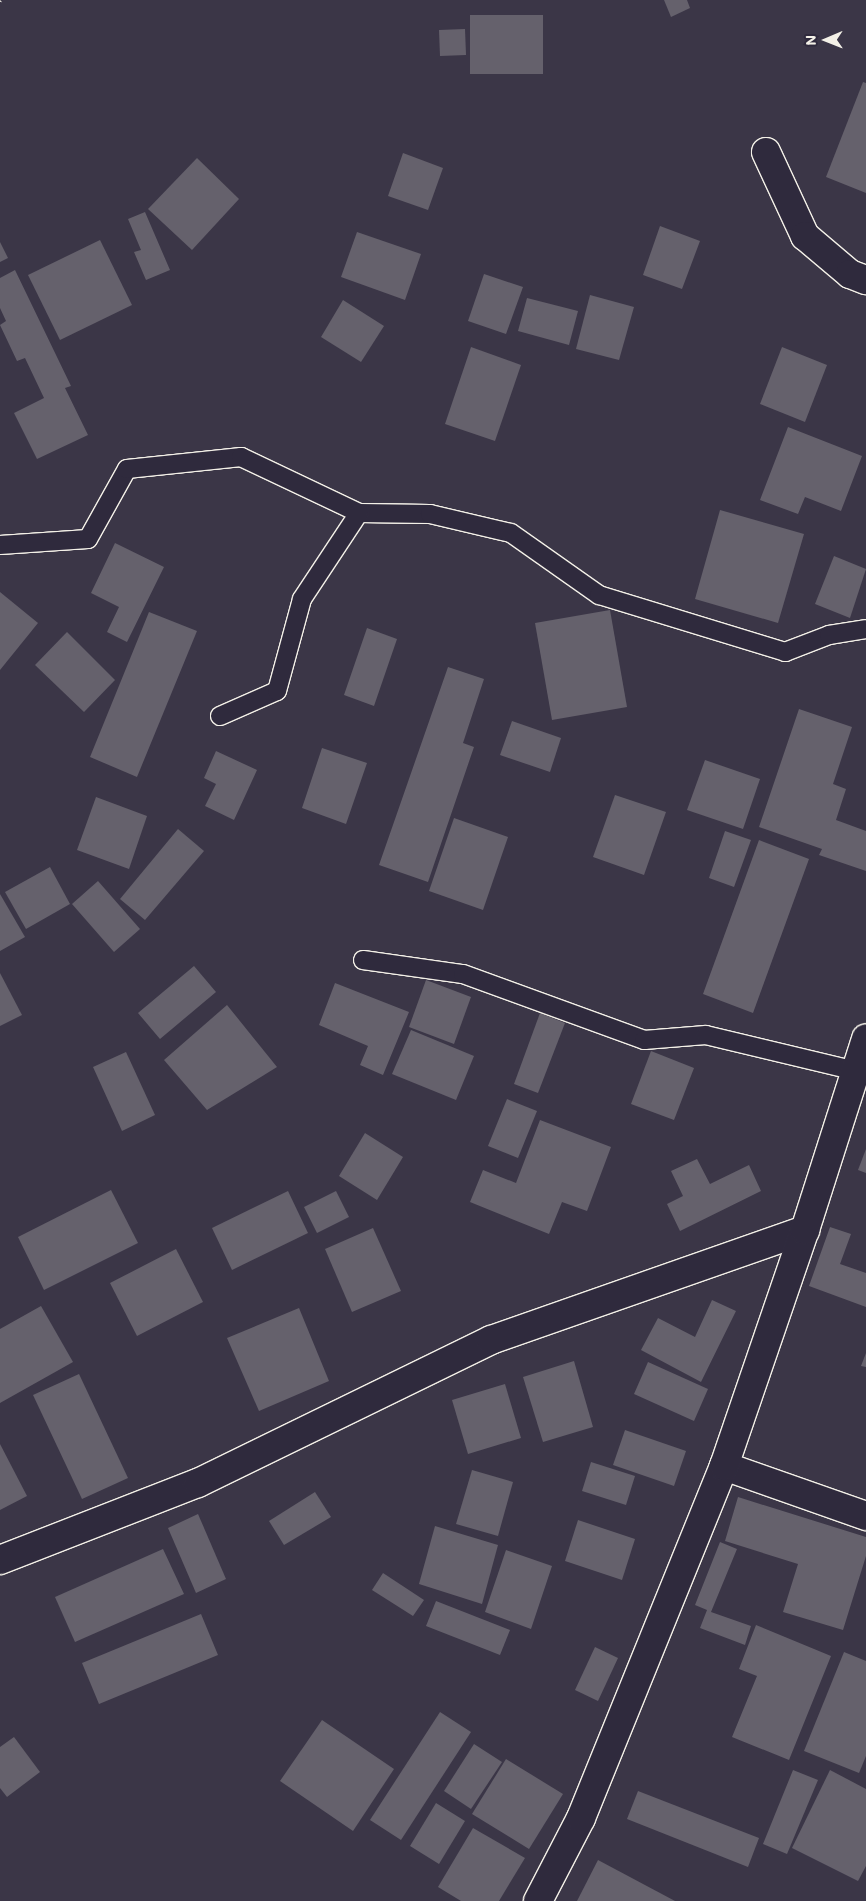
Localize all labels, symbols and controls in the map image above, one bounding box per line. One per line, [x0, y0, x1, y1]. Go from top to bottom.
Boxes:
north arrow [801, 15, 851, 65]
text: N [801, 35, 820, 46]

